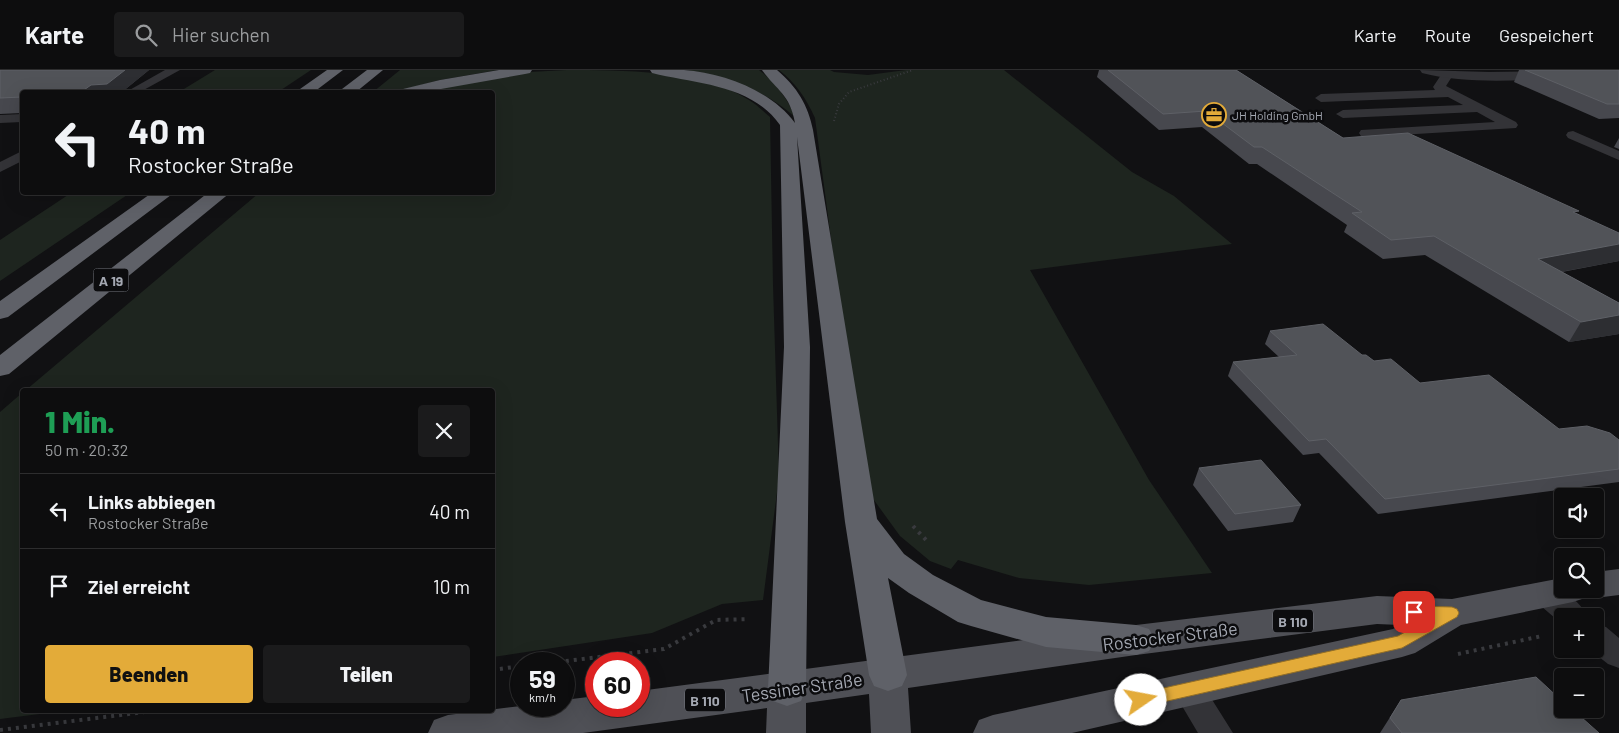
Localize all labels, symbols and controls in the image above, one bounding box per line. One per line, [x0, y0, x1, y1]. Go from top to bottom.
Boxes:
search box [114, 12, 464, 57]
text: Karte [25, 20, 84, 49]
icon: search [132, 21, 160, 49]
text: Hier suchen [172, 23, 270, 46]
text: Karte [1354, 24, 1397, 46]
text: Route [1425, 24, 1471, 46]
text: Gespeichert [1499, 24, 1594, 46]
office icon: JH Holding GmbH [1201, 102, 1227, 128]
place label: JH Holding GmbH [1232, 108, 1323, 122]
text: 40 m [128, 109, 205, 151]
icon: left [45, 110, 110, 175]
text: Rostocker Straße [128, 151, 294, 177]
road number: A 19 [94, 268, 128, 292]
text: 1 Min. [45, 403, 115, 439]
button: close [418, 405, 470, 457]
text: 50 m · 20:32 [45, 440, 128, 459]
map controls [1554, 488, 1604, 718]
button: sound [1554, 488, 1604, 538]
text: Links abbiegen [88, 490, 215, 513]
icon: left [45, 497, 73, 525]
text: 40 m [429, 500, 470, 523]
text: Rostocker Straße [88, 513, 209, 532]
button: search [1554, 548, 1604, 598]
icon: arrive [45, 572, 73, 600]
text: Ziel erreicht [88, 575, 190, 598]
text: 10 m [433, 575, 470, 598]
pin [1393, 591, 1435, 633]
icon: arrive [1400, 598, 1428, 626]
button: + [1554, 608, 1604, 658]
road number: B 110 [1273, 610, 1313, 632]
street label: Rostocker Straße [1101, 617, 1239, 655]
button: Beenden [45, 645, 253, 703]
button: Teilen [263, 645, 470, 703]
speed limit sign: 60 [585, 652, 650, 717]
text: 59 [529, 663, 556, 693]
street label: Tessiner Straße [740, 668, 864, 706]
button: − [1554, 668, 1604, 718]
position arrow [1114, 673, 1166, 725]
road number: B 110 [685, 688, 725, 712]
text: km/h [529, 690, 556, 704]

